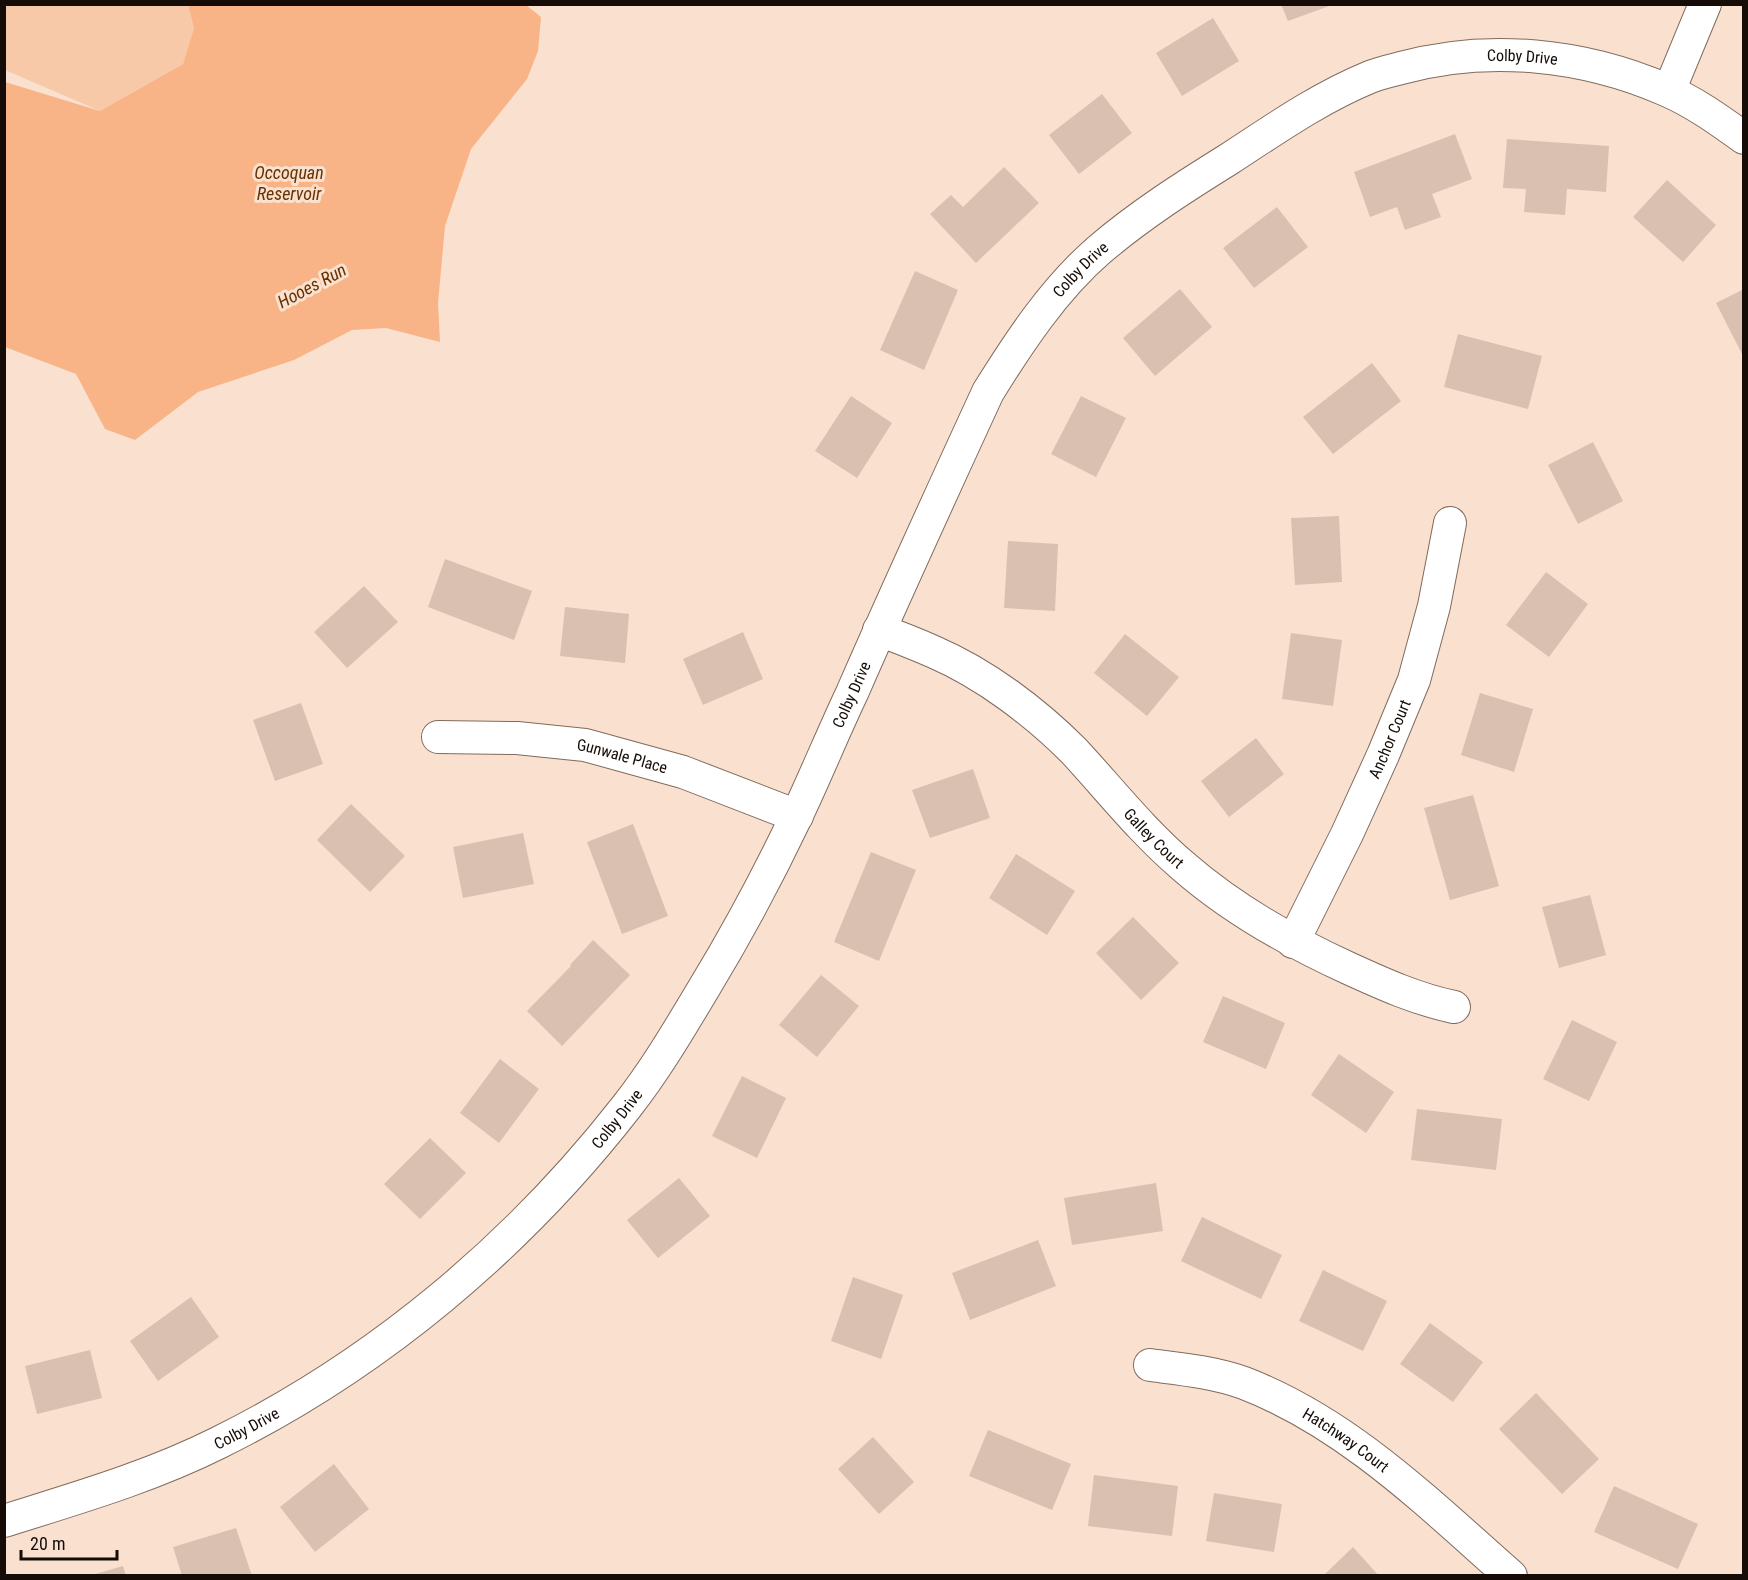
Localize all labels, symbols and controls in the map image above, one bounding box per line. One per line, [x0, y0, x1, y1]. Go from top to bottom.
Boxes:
street label: Colby Drive [1487, 46, 1559, 69]
water label: Occoquan Reservoir [254, 162, 324, 204]
street label: Colby Drive [1049, 238, 1112, 301]
water label: Hooes Run [274, 259, 350, 312]
street label: Colby Drive [828, 658, 875, 731]
street label: Anchor Court [1365, 697, 1415, 781]
street label: Gunwale Place [576, 735, 669, 777]
street label: Galley Court [1120, 804, 1188, 873]
street label: Colby Drive [587, 1085, 647, 1153]
street label: Colby Drive [211, 1403, 282, 1453]
street label: Hatchway Court [1299, 1404, 1393, 1477]
scale bar [21, 1523, 117, 1561]
text: 20 m [30, 1533, 65, 1554]

